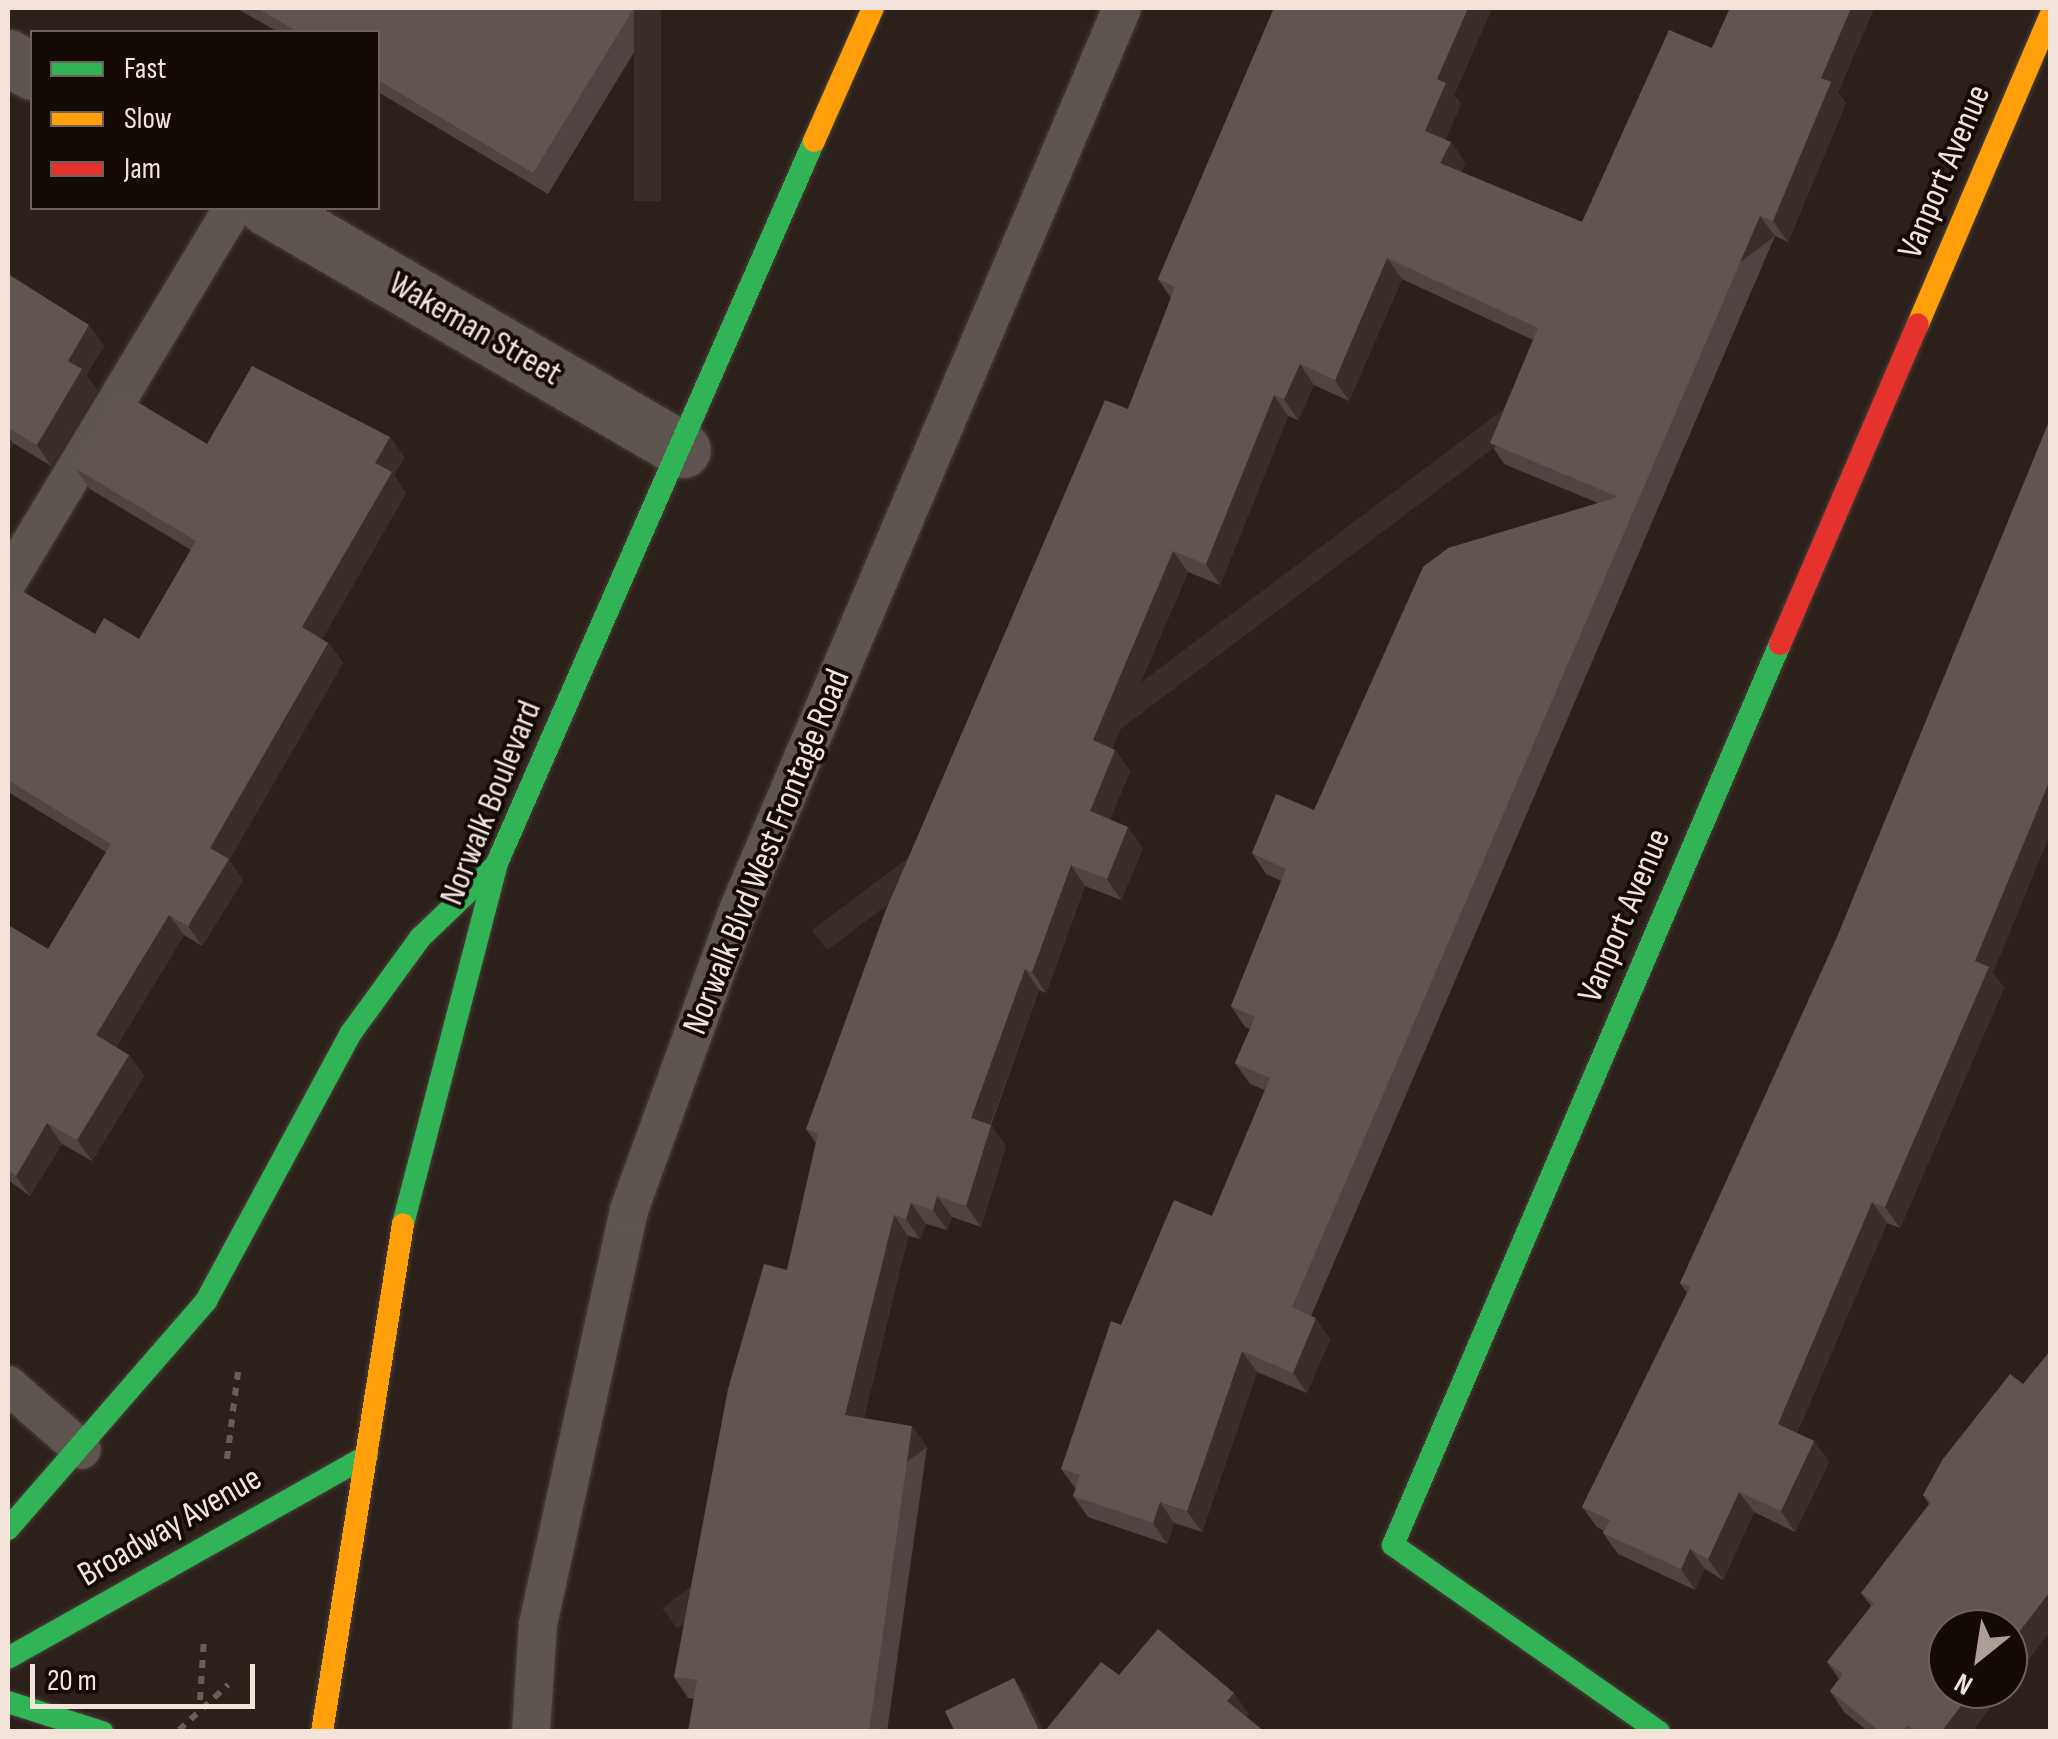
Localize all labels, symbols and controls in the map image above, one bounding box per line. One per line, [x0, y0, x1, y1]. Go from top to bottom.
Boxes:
legend [30, 30, 380, 210]
text: Fast [124, 51, 166, 87]
street label: Vanport Avenue [1890, 79, 2000, 265]
text: Slow [124, 101, 172, 137]
text: Jam [124, 151, 161, 187]
street label: Wakeman Street [381, 263, 569, 395]
street label: Norwalk Blvd West Frontage Road [675, 663, 859, 1041]
street label: Norwalk Boulevard [431, 695, 551, 911]
street label: Vanport Avenue [1570, 823, 1680, 1009]
street label: Broadway Avenue [71, 1458, 269, 1596]
north arrow [1928, 1609, 2028, 1709]
scale bar [35, 1644, 260, 1706]
text: 20 m [47, 1663, 97, 1699]
text: N [1949, 1666, 1978, 1702]

